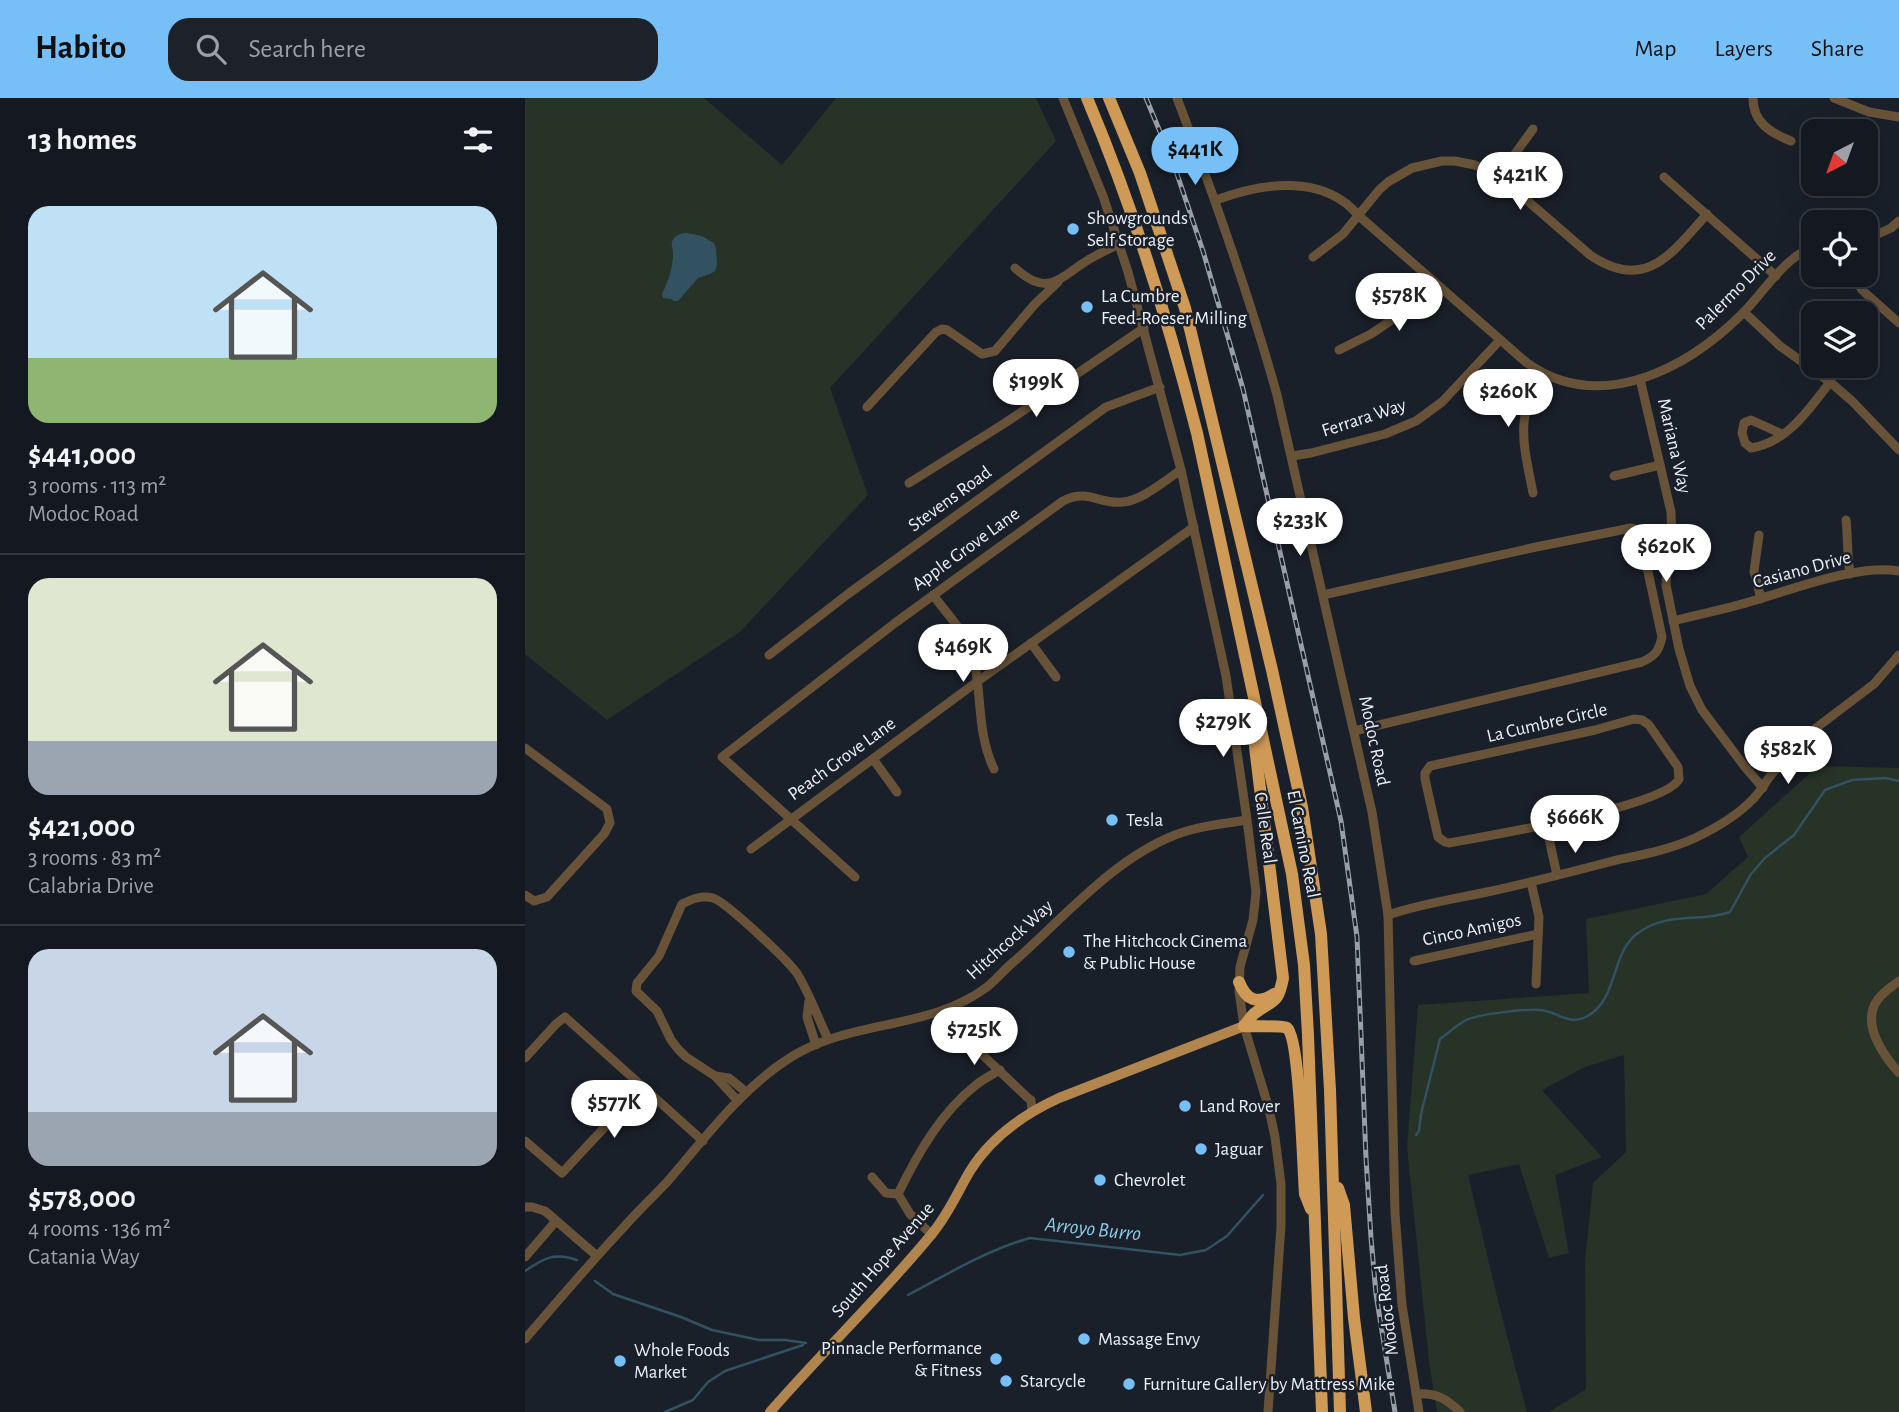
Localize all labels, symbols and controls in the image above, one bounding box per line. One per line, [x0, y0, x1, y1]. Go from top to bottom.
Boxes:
search box [168, 18, 658, 81]
icon: search [192, 30, 230, 68]
text: Habito [35, 32, 126, 65]
text: Search here [248, 36, 366, 62]
text: Map [1634, 37, 1676, 61]
text: Layers [1714, 37, 1773, 61]
text: Share [1811, 37, 1864, 61]
north arrow [1801, 119, 1878, 196]
map controls [1801, 119, 1878, 378]
icon: filters [459, 121, 497, 159]
text: 13 homes [28, 125, 137, 155]
pin: $441K [1146, 127, 1244, 187]
text: $441K [1167, 138, 1223, 161]
pin: $421K [1471, 152, 1569, 212]
text: $421K [1493, 163, 1547, 186]
place label: Showgrounds Self Storage [1087, 209, 1188, 250]
button: locate [1801, 210, 1878, 287]
marker: Showgrounds Self Storage [1065, 221, 1081, 237]
street label: Palermo Drive [1692, 246, 1780, 334]
icon: home [200, 252, 326, 378]
pin: $578K [1350, 274, 1448, 333]
text: $578K [1372, 284, 1427, 307]
place label: La Cumbre Feed-Roeser Milling [1101, 287, 1248, 328]
marker: La Cumbre Feed-Roeser Milling [1079, 299, 1095, 315]
button: layers [1801, 301, 1878, 378]
pin: $199K [987, 360, 1085, 419]
text: $199K [1009, 370, 1063, 393]
pin: $260K [1459, 370, 1557, 429]
text: $260K [1479, 380, 1537, 403]
street label: Ferrara Way [1319, 395, 1409, 441]
street label: Mariana Way [1654, 397, 1694, 495]
text: $441,000 [28, 440, 136, 470]
street label: Stevens Road [905, 462, 995, 535]
text: 3 rooms · 113 m² [28, 475, 166, 498]
pin: $233K [1251, 498, 1349, 558]
text: Modoc Road [28, 503, 139, 526]
street label: Apple Grove Lane [909, 504, 1023, 594]
text: $233K [1273, 509, 1327, 532]
pin: $620K [1617, 524, 1715, 584]
text: $620K [1637, 535, 1695, 558]
street label: Casiano Drive [1751, 548, 1853, 592]
icon: home [200, 624, 326, 750]
pin: $469K [914, 624, 1012, 684]
text: $469K [934, 635, 992, 658]
street label: Modoc Road [1355, 694, 1393, 788]
pin: $279K [1174, 700, 1272, 759]
street label: La Cumbre Circle [1485, 700, 1609, 746]
text: $279K [1195, 710, 1251, 733]
street label: Peach Grove Lane [785, 714, 899, 804]
pin: $582K [1739, 726, 1837, 786]
text: $582K [1760, 737, 1816, 760]
street label: El Camino Real [1283, 788, 1323, 900]
street label: Calle Real [1251, 791, 1279, 865]
pin: $666K [1526, 796, 1624, 855]
text: $666K [1546, 806, 1604, 829]
place label: Tesla [1126, 811, 1164, 830]
text: $421,000 [28, 812, 135, 842]
marker: Tesla [1104, 812, 1120, 828]
text: 3 rooms · 83 m² [28, 847, 161, 870]
text: Calabria Drive [28, 875, 154, 898]
street label: Hitchcock Way [963, 896, 1057, 984]
street label: Cinco Amigos [1421, 910, 1523, 950]
place label: The Hitchcock Cinema & Public House [1083, 932, 1247, 973]
marker: The Hitchcock Cinema & Public House [1061, 944, 1077, 960]
icon: home [200, 995, 326, 1121]
pin: $725K [925, 1007, 1023, 1067]
text: $725K [947, 1018, 1001, 1041]
pin: $577K [565, 1080, 663, 1140]
text: $577K [587, 1091, 641, 1114]
place label: Land Rover [1199, 1097, 1280, 1116]
marker: Land Rover [1177, 1098, 1193, 1114]
place label: Jaguar [1215, 1140, 1263, 1159]
marker: Jaguar [1193, 1141, 1209, 1157]
place label: Chevrolet [1114, 1171, 1186, 1190]
marker: Chevrolet [1092, 1172, 1108, 1188]
text: $578,000 [28, 1183, 136, 1213]
street label: South Hope Avenue [828, 1199, 938, 1321]
water label: Arroyo Burro [1043, 1213, 1142, 1244]
text: 4 rooms · 136 m² [28, 1218, 171, 1241]
text: Catania Way [28, 1246, 140, 1269]
street label: Modoc Road [1372, 1263, 1402, 1356]
place label: Massage Envy [1098, 1330, 1200, 1349]
marker: Massage Envy [1076, 1331, 1092, 1347]
place label: Pinnacle Performance & Fitness [821, 1339, 982, 1380]
place label: Whole Foods Market [634, 1341, 730, 1382]
marker: Pinnacle Performance & Fitness [988, 1351, 1004, 1367]
marker: Whole Foods Market [612, 1353, 628, 1369]
place label: Starcycle [1020, 1372, 1086, 1391]
marker: Starcycle [998, 1373, 1014, 1389]
place label: Furniture Gallery by Mattress Mike [1143, 1375, 1395, 1394]
marker: Furniture Gallery by Mattress Mike [1121, 1376, 1137, 1392]

